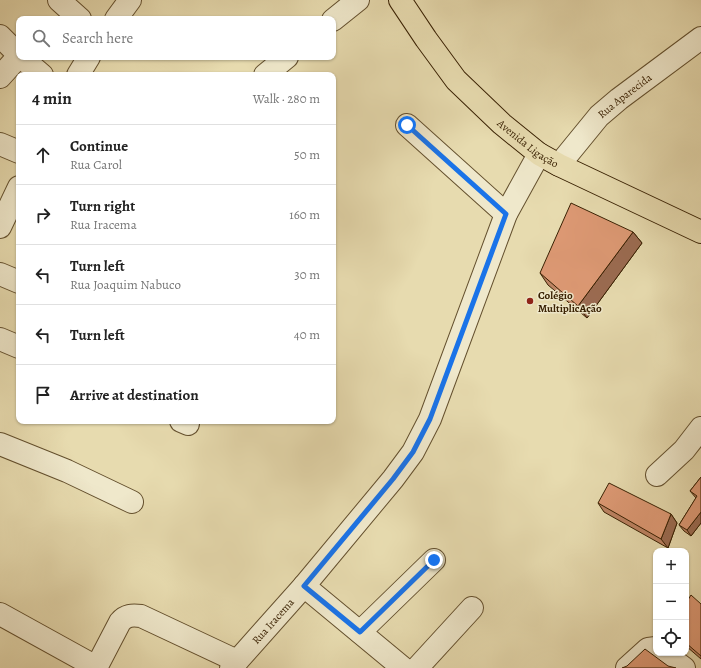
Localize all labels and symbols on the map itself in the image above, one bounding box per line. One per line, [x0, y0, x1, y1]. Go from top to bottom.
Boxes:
street label: Rua Aparecida [594, 69, 655, 121]
street label: Avenida Ligação [493, 115, 562, 171]
route start [398, 116, 416, 134]
place label: Colégio MultiplicAção [538, 288, 602, 316]
marker: Colégio MultiplicAção [525, 296, 535, 306]
route end [425, 551, 443, 569]
street label: Rua Iracema [248, 594, 298, 647]

